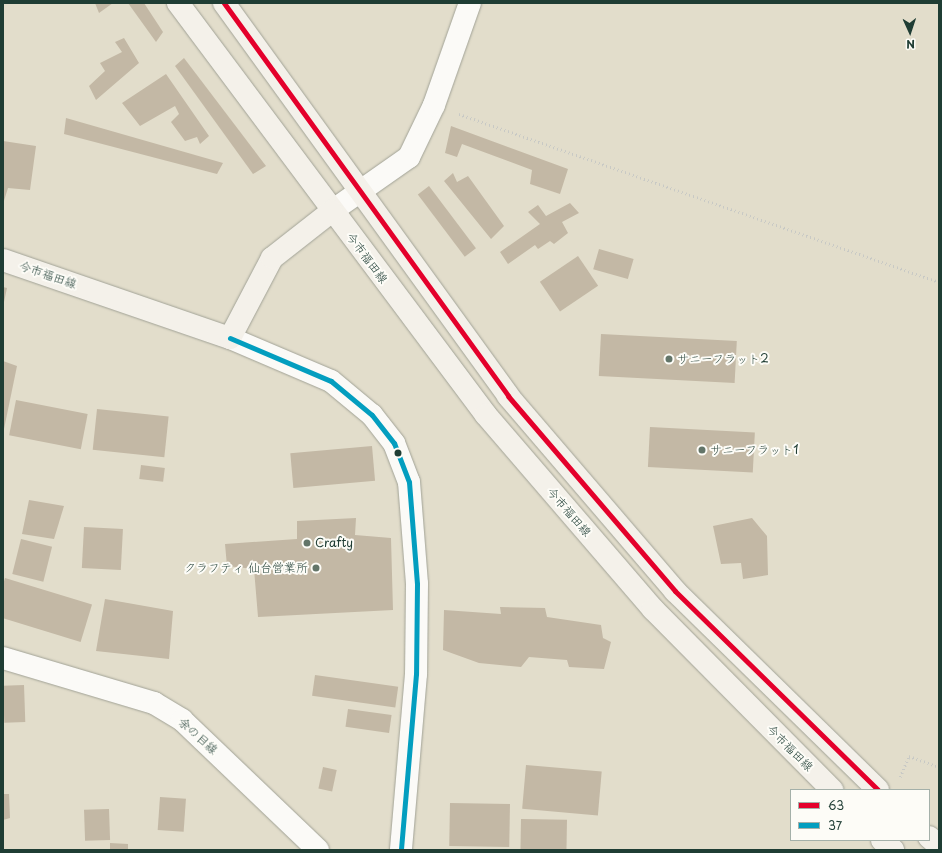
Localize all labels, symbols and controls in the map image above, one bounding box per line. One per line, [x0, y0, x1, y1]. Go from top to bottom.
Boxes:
north arrow [890, 12, 930, 52]
text: N [906, 36, 915, 53]
street label: 今市福田線 [343, 230, 391, 286]
street label: 今市福田線 [17, 258, 79, 292]
place label: サニーフラット2 [677, 352, 769, 366]
marker: サニーフラット2 [664, 354, 674, 364]
place label: サニーフラット1 [710, 443, 799, 457]
marker: サニーフラット1 [697, 445, 707, 455]
unlabelled marker [393, 448, 403, 458]
street label: 今市福田線 [544, 485, 594, 539]
place label: Crafty [315, 536, 353, 550]
marker: Crafty [302, 538, 312, 548]
place label: クラフティ 仙台営業所 [184, 561, 308, 575]
marker: クラフティ 仙台営業所 [311, 563, 321, 573]
street label: 余の目線 [175, 715, 221, 757]
street label: 今市福田線 [764, 722, 816, 774]
legend [790, 789, 930, 841]
text: 63 [828, 796, 844, 814]
text: 37 [828, 816, 842, 834]

